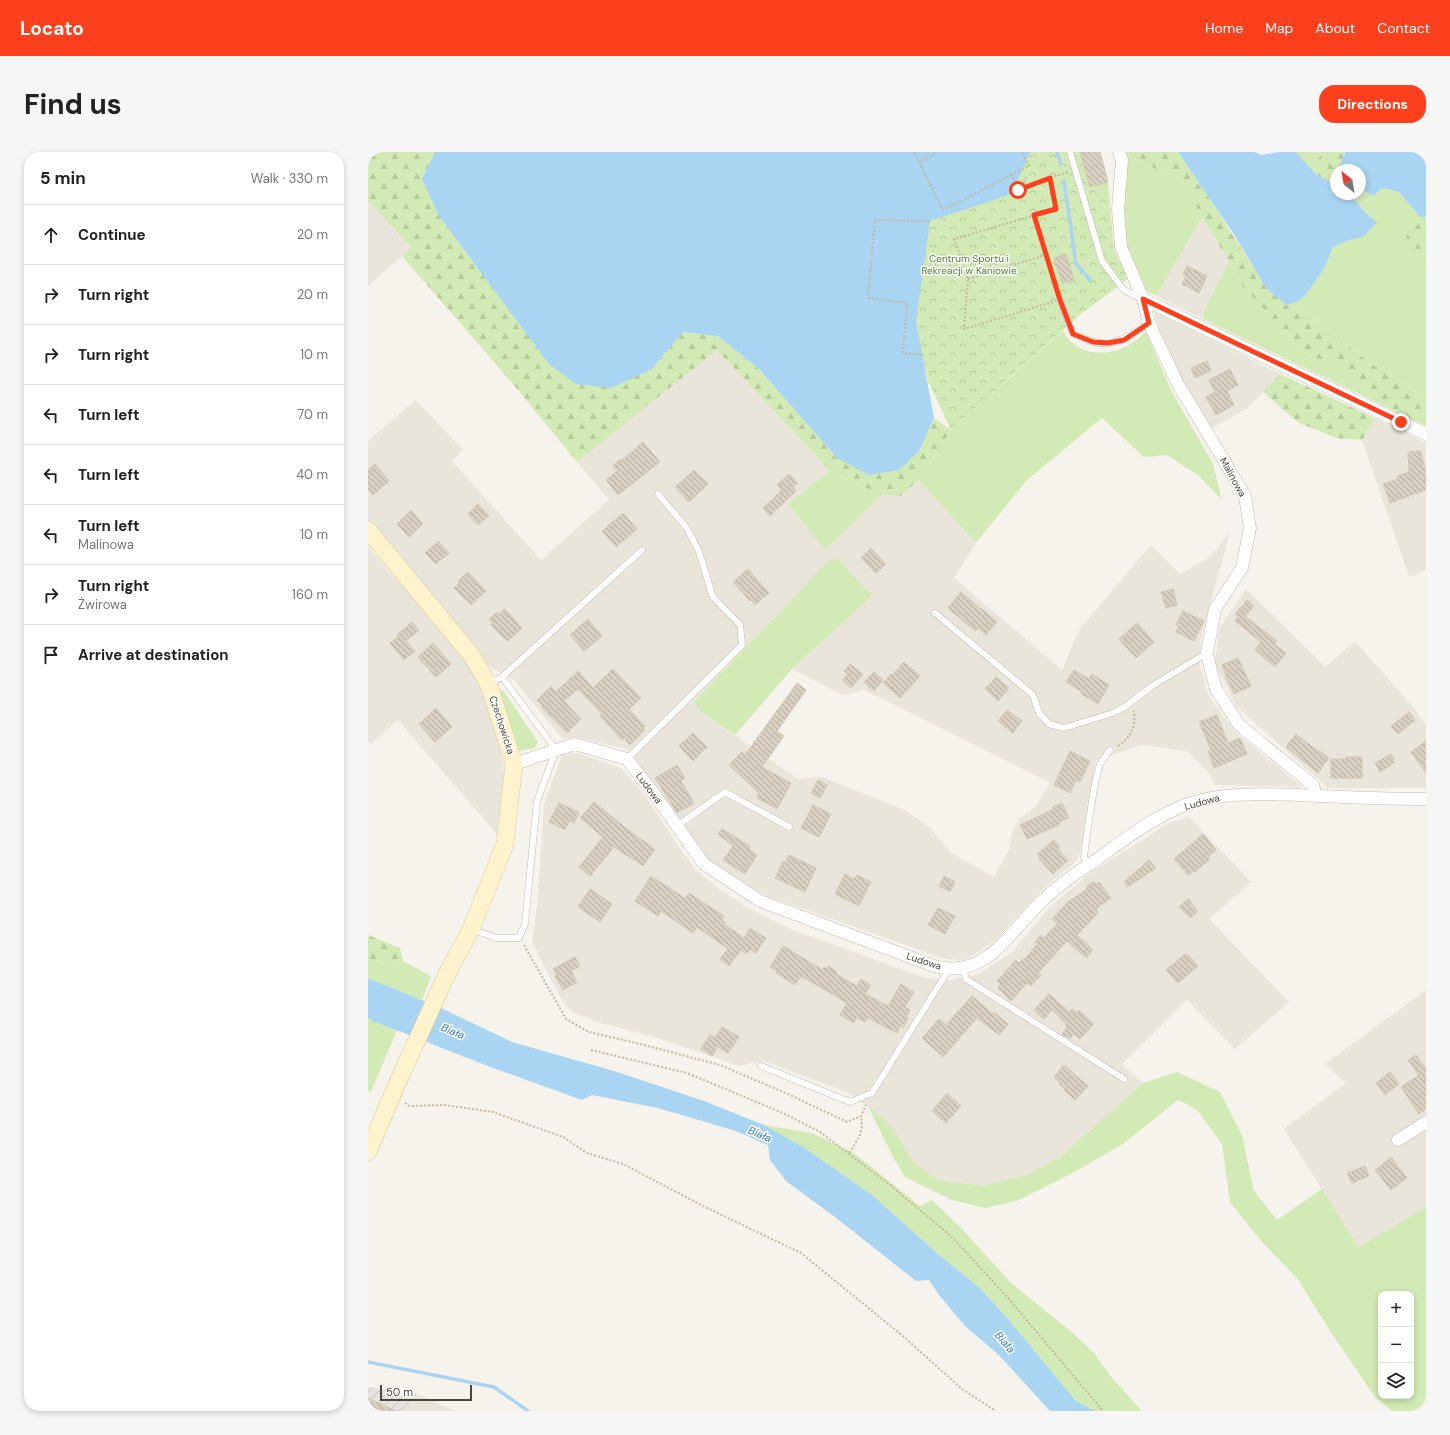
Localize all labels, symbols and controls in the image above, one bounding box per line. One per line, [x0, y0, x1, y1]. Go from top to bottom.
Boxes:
text: Locato [20, 16, 84, 41]
text: Home [1205, 19, 1243, 37]
text: Map [1265, 19, 1293, 37]
text: About [1315, 19, 1355, 37]
text: Contact [1377, 19, 1430, 37]
button: Directions [1319, 85, 1426, 123]
text: Find us [24, 86, 122, 123]
north arrow [1330, 164, 1366, 200]
text: 5 min [40, 167, 86, 189]
text: Walk · 330 m [251, 170, 328, 187]
route start [1009, 181, 1027, 199]
icon: ahead [40, 224, 62, 246]
text: Continue [78, 225, 146, 245]
text: 20 m [297, 226, 328, 243]
park label: Centrum Sportu i Rekreacji w Kaniowie [921, 252, 1017, 277]
icon: right [40, 284, 62, 306]
text: Turn right [78, 285, 149, 305]
text: 20 m [297, 286, 328, 303]
icon: right [40, 344, 62, 366]
text: Turn right [78, 345, 149, 365]
text: 10 m [300, 346, 328, 363]
icon: left [40, 404, 62, 426]
text: Turn left [78, 405, 139, 425]
text: 70 m [297, 406, 328, 423]
route end [1392, 413, 1410, 431]
street label: Malinowa [1217, 455, 1249, 499]
icon: left [40, 464, 62, 486]
text: Turn left [78, 465, 139, 485]
text: 40 m [296, 466, 328, 483]
text: Turn left [78, 516, 139, 536]
icon: left [40, 524, 62, 546]
text: 10 m [300, 526, 328, 543]
text: Malinowa [78, 536, 134, 553]
text: Turn right [78, 576, 149, 596]
icon: right [40, 584, 62, 606]
text: 160 m [292, 586, 328, 603]
text: Żwirowa [78, 596, 127, 613]
icon: arrive [40, 644, 62, 666]
text: Arrive at destination [78, 645, 229, 665]
street label: Czechowicka [486, 694, 518, 756]
street label: Ludowa [633, 770, 665, 806]
street label: Ludowa [1183, 791, 1221, 813]
street label: Ludowa [905, 949, 943, 973]
water label: Biała [439, 1020, 467, 1042]
water label: Biała [746, 1123, 774, 1145]
map controls [1378, 1291, 1414, 1399]
button: + [1378, 1291, 1414, 1327]
button: − [1378, 1327, 1414, 1363]
water label: Biała [992, 1328, 1018, 1356]
button: layers [1378, 1363, 1414, 1399]
scale bar [380, 1383, 472, 1402]
text: 50 m [386, 1385, 413, 1399]

